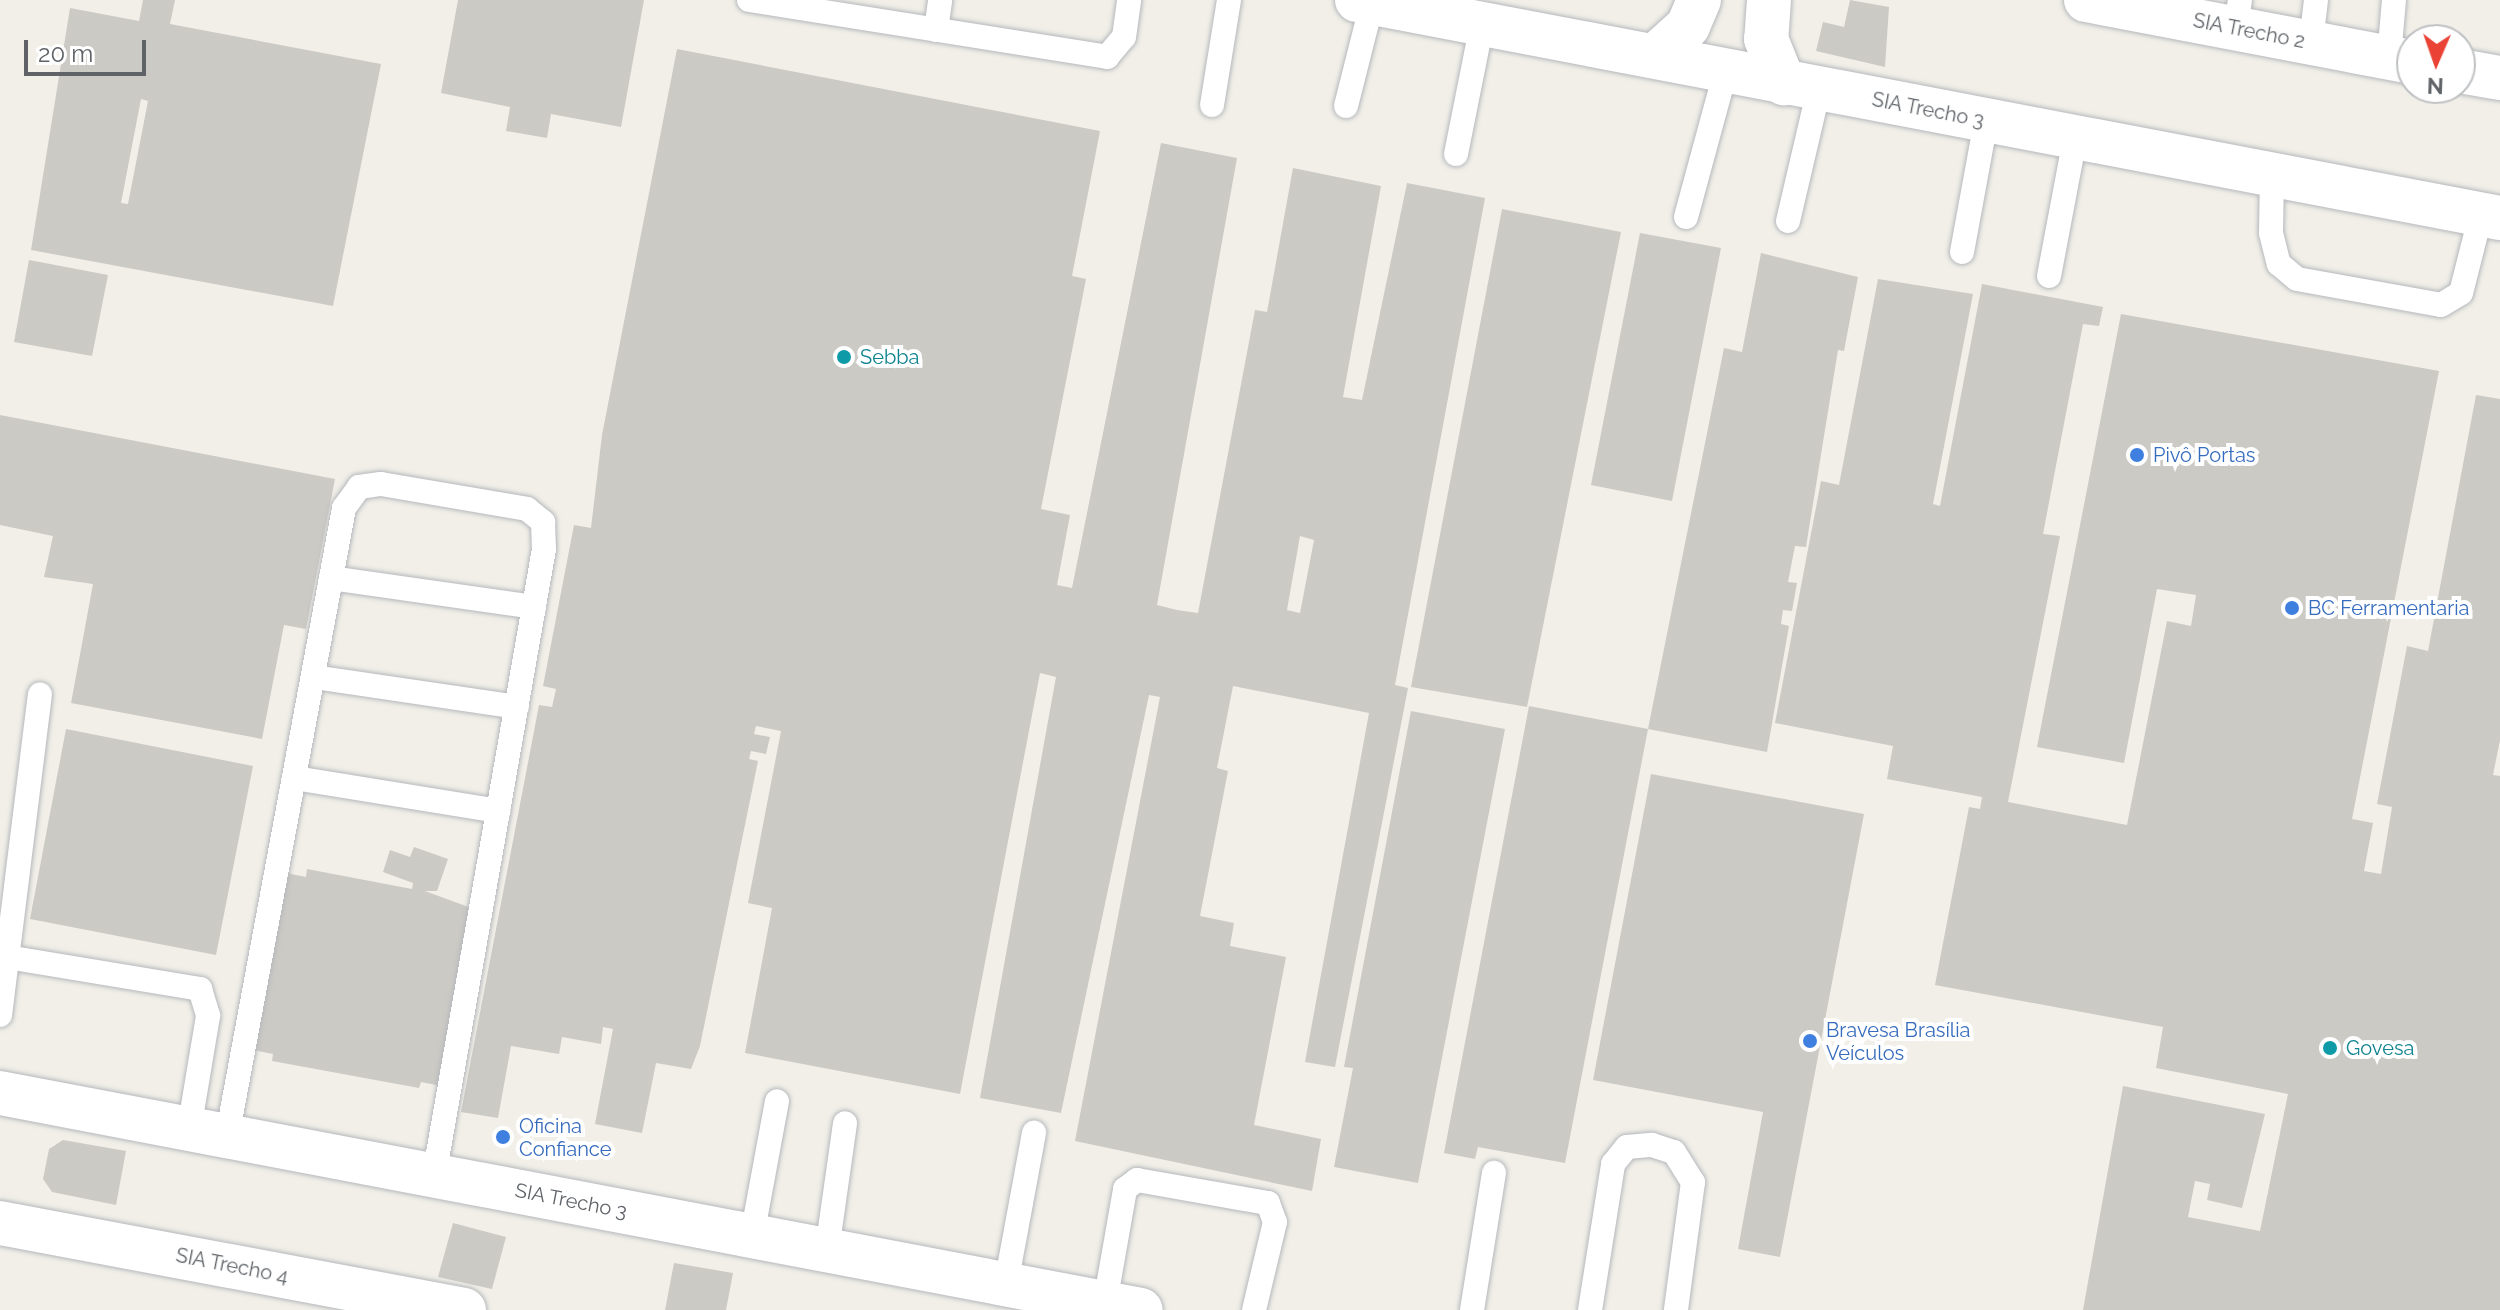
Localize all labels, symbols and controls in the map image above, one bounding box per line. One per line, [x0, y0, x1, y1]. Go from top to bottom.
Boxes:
street label: SIA Trecho 2 [2190, 8, 2308, 54]
scale bar [28, 24, 150, 74]
north arrow [2396, 24, 2476, 104]
text: 20 m [38, 39, 93, 68]
text: N [2426, 73, 2444, 99]
street label: SIA Trecho 3 [1869, 87, 1987, 133]
place label: Sebba [860, 345, 919, 369]
marker: Sebba [835, 348, 853, 366]
place label: Pivô Portas [2153, 443, 2256, 467]
marker: Pivô Portas [2128, 446, 2146, 464]
place label: BC Ferramentaria [2308, 596, 2469, 620]
marker: BC Ferramentaria [2283, 599, 2301, 617]
place label: Bravesa Brasília Veículos [1826, 1018, 1970, 1065]
marker: Bravesa Brasília Veículos [1801, 1032, 1819, 1050]
place label: Govesa [2346, 1036, 2414, 1060]
marker: Govesa [2321, 1039, 2339, 1057]
place label: Oficina Confiance [519, 1114, 611, 1161]
marker: Oficina Confiance [494, 1128, 512, 1146]
street label: SIA Trecho 3 [512, 1178, 630, 1224]
street label: SIA Trecho 4 [173, 1243, 291, 1289]

